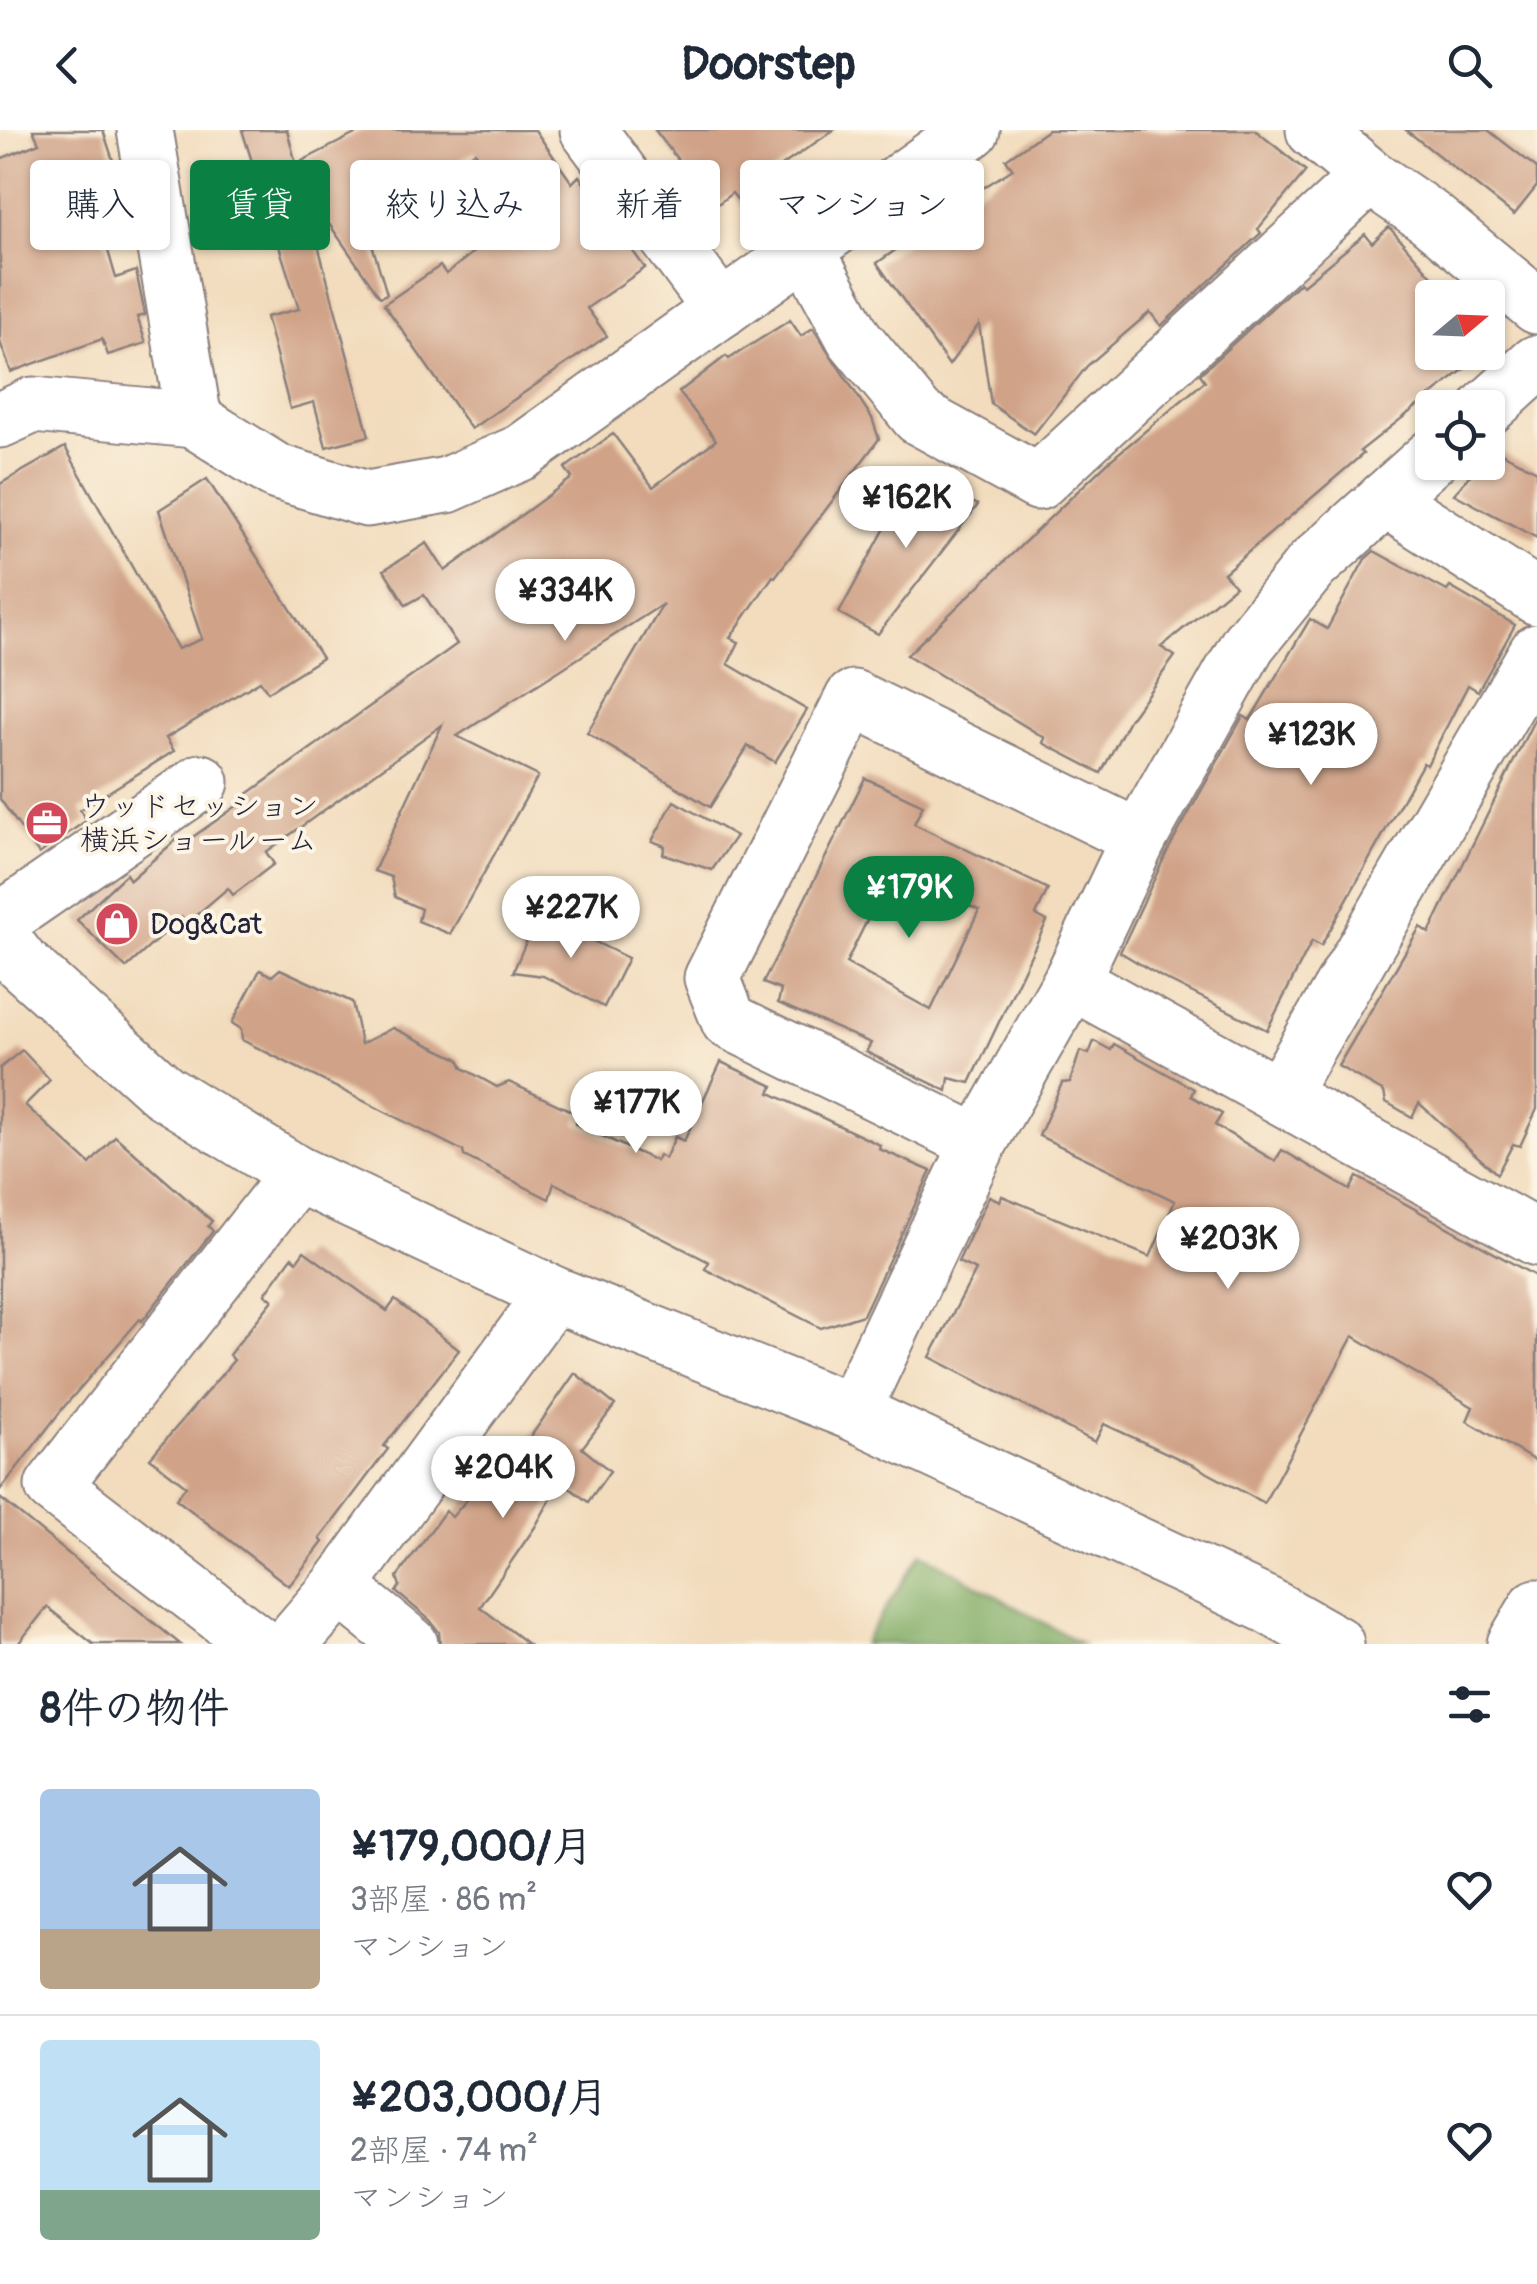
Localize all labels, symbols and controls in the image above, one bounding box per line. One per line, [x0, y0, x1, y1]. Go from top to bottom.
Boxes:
text: Doorstep [681, 37, 856, 93]
icon: back [40, 38, 95, 93]
icon: search [1442, 38, 1497, 93]
chip: 購入 [30, 160, 170, 250]
chip: 賃貸 [190, 160, 330, 250]
chip: 絞り込み [350, 160, 560, 250]
chip: 新着 [580, 160, 720, 250]
chip: マンション [740, 160, 984, 250]
north arrow [1415, 280, 1505, 370]
map controls [1415, 280, 1505, 480]
button: locate [1415, 390, 1505, 480]
pin: ¥162K [836, 466, 976, 551]
text: ¥162K [861, 478, 951, 518]
pin: ¥334K [495, 559, 635, 644]
text: ¥334K [517, 571, 613, 611]
pin: ¥123K [1241, 703, 1381, 788]
text: ¥123K [1267, 715, 1355, 755]
place label: ウッドセッション 横浜ショールーム [80, 788, 319, 859]
office icon: ウッドセッション 横浜ショールーム [24, 800, 70, 846]
pin: ¥179K [839, 856, 979, 941]
text: ¥179K [865, 868, 953, 908]
pin: ¥227K [501, 876, 641, 961]
text: ¥227K [524, 888, 618, 928]
shop icon: Dog&Cat [94, 901, 140, 947]
place label: Dog&Cat [150, 906, 263, 943]
pin: ¥177K [566, 1071, 706, 1156]
text: ¥177K [592, 1083, 680, 1123]
pin: ¥203K [1158, 1207, 1298, 1292]
text: ¥203K [1178, 1219, 1278, 1259]
pin: ¥204K [433, 1436, 573, 1521]
text: ¥204K [453, 1448, 553, 1488]
icon: filters [1442, 1677, 1497, 1732]
text: 8件の物件 [40, 1683, 229, 1735]
text: ¥179,000/月 [350, 1821, 593, 1873]
icon: home [120, 1829, 240, 1949]
icon: heart [1442, 1862, 1497, 1917]
text: 3部屋 · 86 m² [350, 1880, 537, 1920]
text: マンション [350, 1927, 509, 1967]
text: ¥203,000/月 [350, 2072, 609, 2124]
icon: home [120, 2080, 240, 2200]
icon: heart [1442, 2113, 1497, 2168]
text: 2部屋 · 74 m² [350, 2131, 538, 2171]
text: マンション [350, 2178, 509, 2218]

